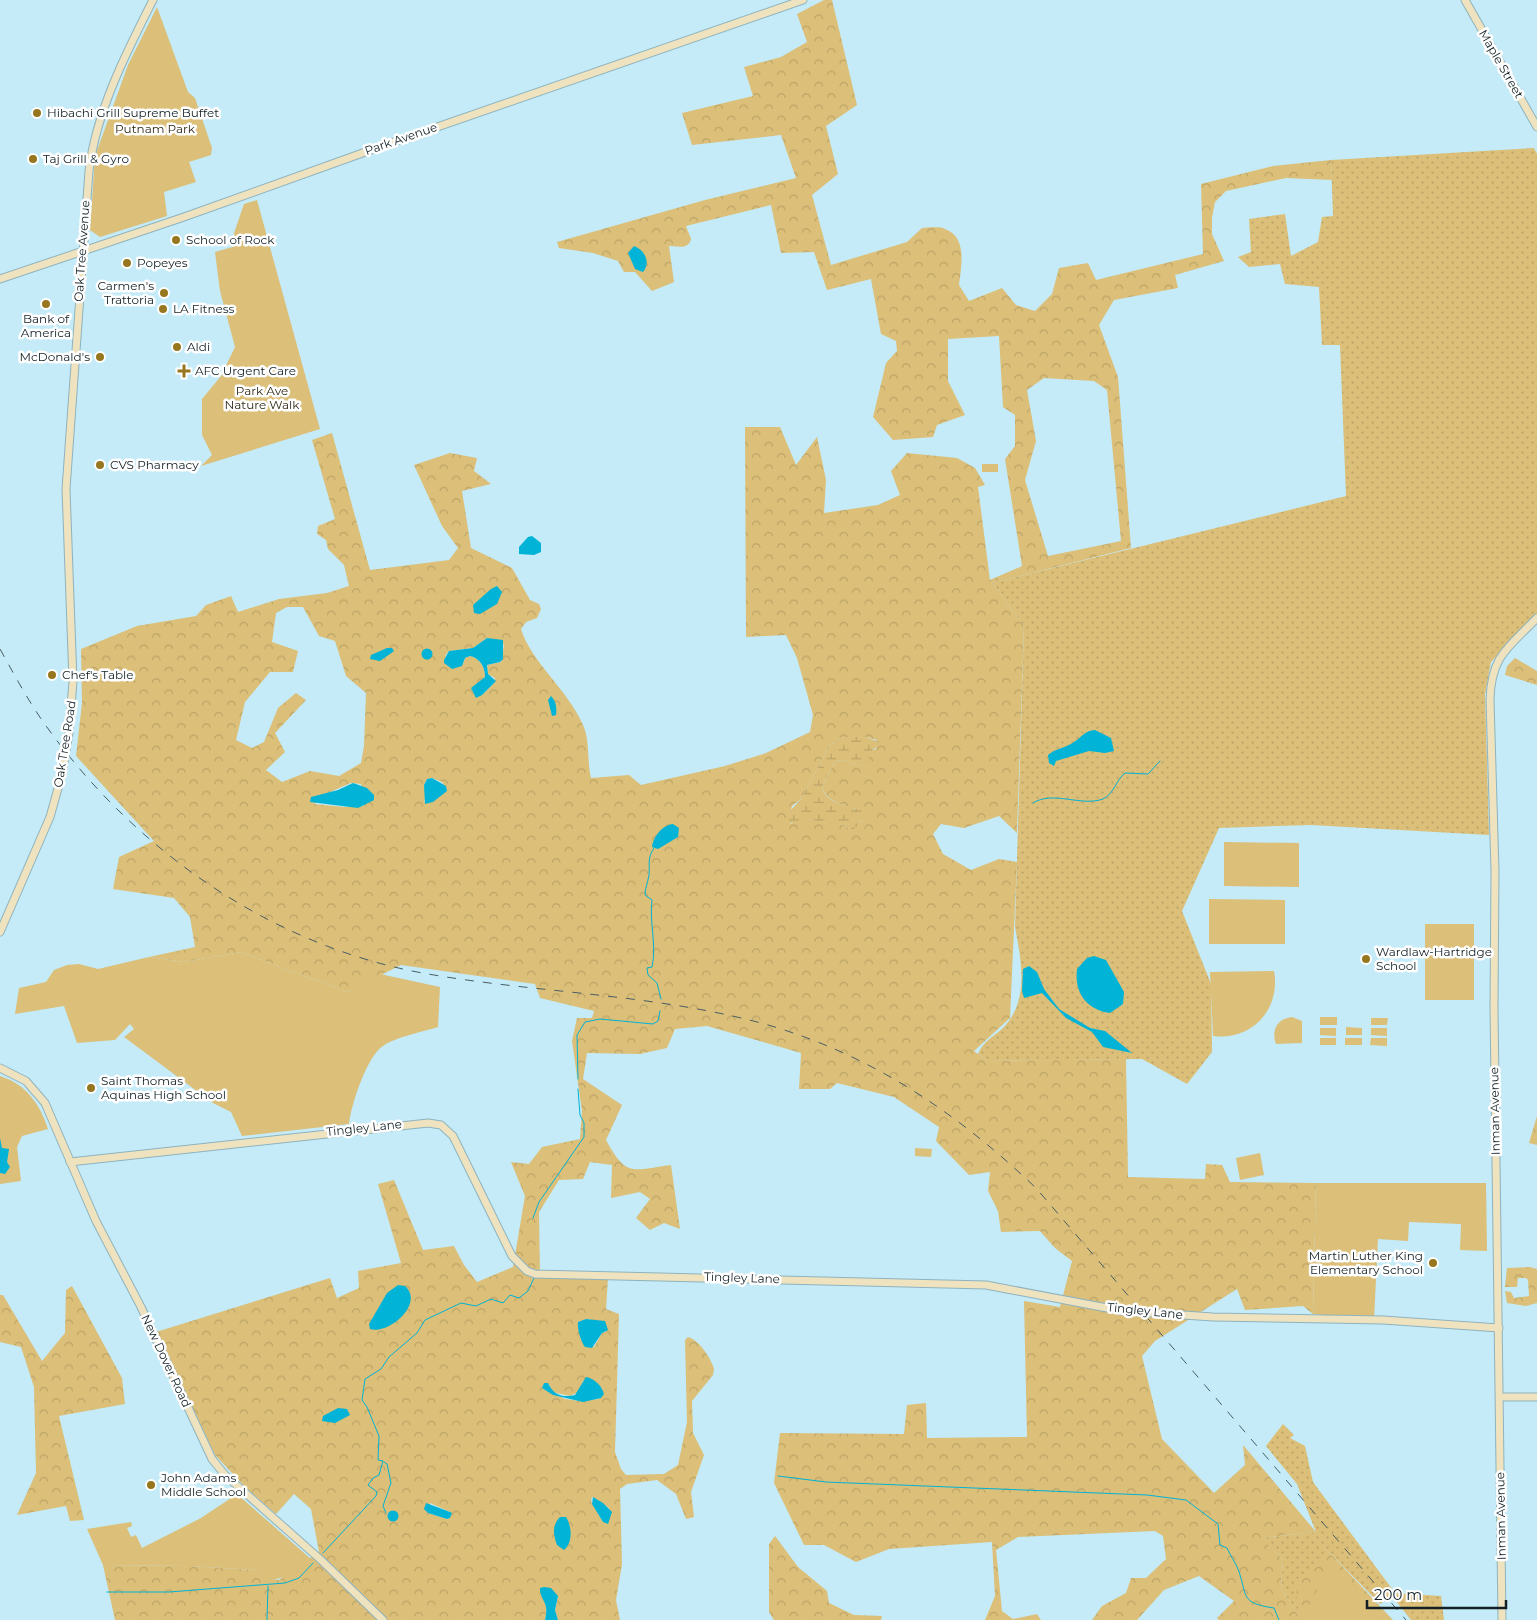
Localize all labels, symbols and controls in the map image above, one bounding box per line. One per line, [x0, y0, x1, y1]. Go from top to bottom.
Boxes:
street label: Maple Street [1476, 27, 1527, 101]
place label: Hibachi Grill Supreme Buffet [47, 105, 219, 120]
marker: Hibachi Grill Supreme Buffet [31, 107, 43, 119]
street label: Park Avenue [363, 119, 439, 158]
park label: Putnam Park [115, 121, 196, 136]
place label: Taj Grill & Gyro [43, 151, 129, 166]
marker: Taj Grill & Gyro [27, 153, 39, 165]
street label: Oak Tree Avenue [70, 200, 93, 302]
place label: School of Rock [186, 232, 275, 247]
marker: School of Rock [170, 234, 182, 246]
place label: Popeyes [137, 255, 188, 270]
marker: Popeyes [121, 257, 133, 269]
place label: Carmen's Trattoria [97, 278, 154, 307]
marker: Carmen's Trattoria [158, 287, 170, 299]
marker: Bank of America [40, 298, 52, 310]
place label: LA Fitness [173, 301, 235, 316]
marker: LA Fitness [157, 303, 169, 315]
place label: Bank of America [21, 311, 71, 340]
place label: Aldi [187, 339, 210, 354]
marker: Aldi [171, 341, 183, 353]
place label: McDonald's [20, 349, 90, 364]
marker: McDonald's [94, 351, 106, 363]
place label: AFC Urgent Care [195, 363, 296, 378]
marker: AFC Urgent Care [177, 364, 191, 378]
park label: Park Ave Nature Walk [225, 383, 300, 412]
place label: CVS Pharmacy [110, 457, 199, 472]
marker: CVS Pharmacy [94, 459, 106, 471]
place label: Chef's Table [62, 667, 134, 682]
marker: Chef's Table [46, 669, 58, 681]
street label: Oak Tree Road [50, 699, 79, 788]
place label: Wardlaw-Hartridge School [1376, 944, 1492, 973]
marker: Wardlaw-Hartridge School [1360, 953, 1372, 965]
street label: Inman Avenue [1486, 1067, 1503, 1155]
place label: Saint Thomas Aquinas High School [101, 1073, 226, 1102]
marker: Saint Thomas Aquinas High School [85, 1082, 97, 1094]
street label: Tingley Lane [325, 1116, 403, 1139]
place label: Martin Luther King Elementary School [1309, 1248, 1423, 1277]
marker: Martin Luther King Elementary School [1427, 1257, 1439, 1269]
street label: Tingley Lane [704, 1269, 780, 1286]
street label: Tingley Lane [1106, 1299, 1184, 1322]
street label: New Dover Road [138, 1312, 195, 1410]
place label: John Adams Middle School [160, 1470, 246, 1499]
street label: Inman Avenue [1492, 1472, 1509, 1560]
marker: John Adams Middle School [145, 1479, 157, 1491]
scale bar [1367, 1578, 1506, 1610]
text: 200 m [1374, 1585, 1422, 1604]

